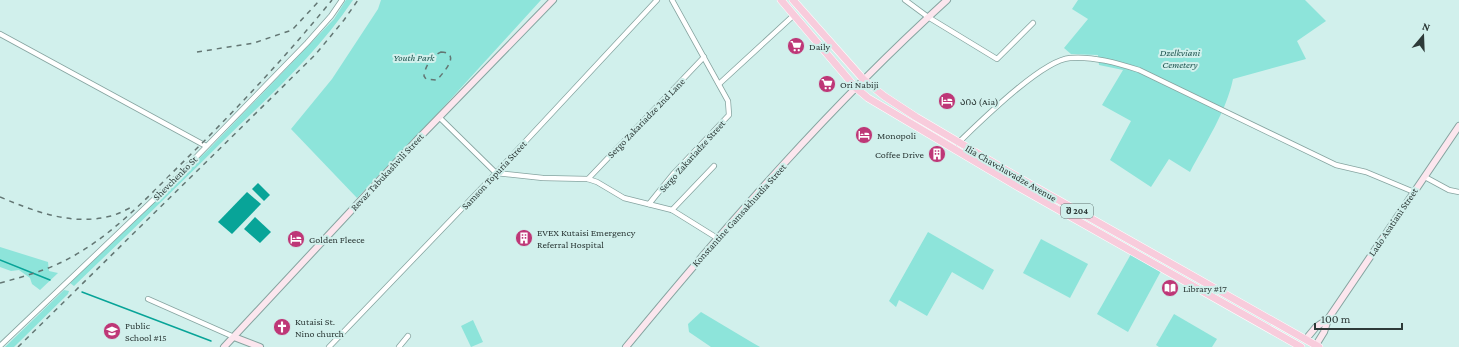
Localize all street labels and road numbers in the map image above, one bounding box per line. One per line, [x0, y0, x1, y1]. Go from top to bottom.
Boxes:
street label: Sergo Zakariadze 2nd Lane [605, 75, 687, 160]
street label: Sergo Zakariadze Street [657, 117, 728, 194]
street label: Revaz Tabukashvili Street [348, 131, 426, 213]
street label: Samson Topuria Street [459, 138, 529, 212]
street label: Ilia Chavchavadze Avenue [963, 142, 1059, 204]
street label: Shevchenko St [151, 153, 200, 202]
street label: Konstantine Gamsakhurdia Street [690, 161, 789, 269]
street label: Lado Asatiani Street [1366, 185, 1420, 258]
road number: შ 204 [1061, 204, 1093, 218]

